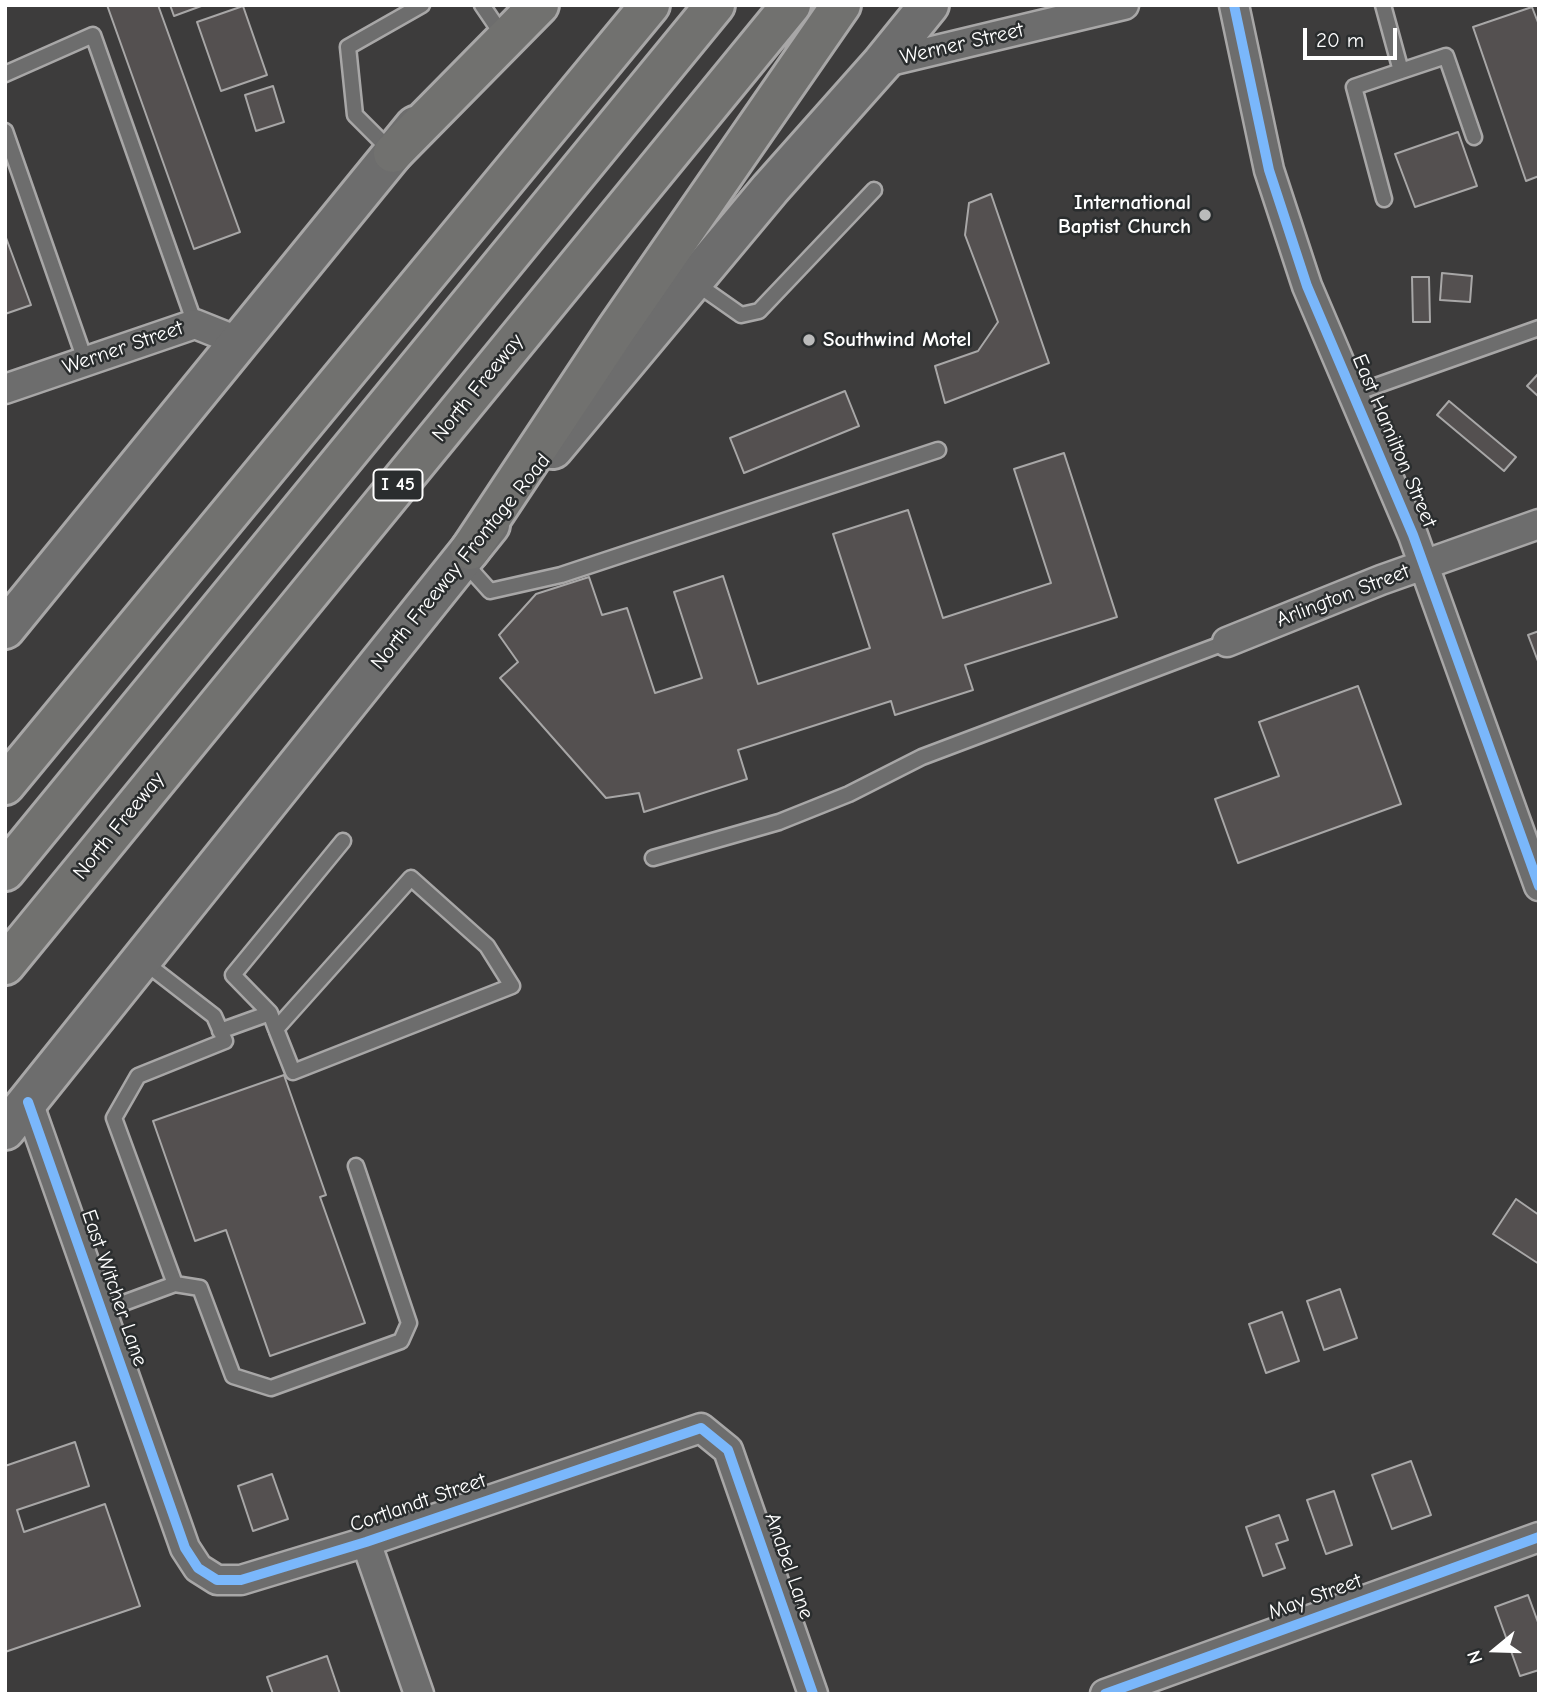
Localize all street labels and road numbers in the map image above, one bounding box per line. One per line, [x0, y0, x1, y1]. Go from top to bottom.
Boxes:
street label: Werner Street [898, 18, 1026, 70]
street label: Werner Street [59, 316, 187, 380]
street label: North Freeway [427, 329, 529, 447]
street label: East Hamilton Street [1346, 351, 1442, 531]
street label: North Freeway Frontage Road [366, 449, 556, 675]
road number: I 45 [374, 470, 422, 500]
street label: Arlington Street [1273, 559, 1413, 633]
street label: North Freeway [68, 767, 170, 885]
street label: East Witcher Lane [75, 1206, 153, 1370]
street label: Cortlandt Street [347, 1468, 489, 1538]
street label: Anabel Lane [759, 1509, 819, 1623]
street label: May Street [1265, 1569, 1365, 1625]

